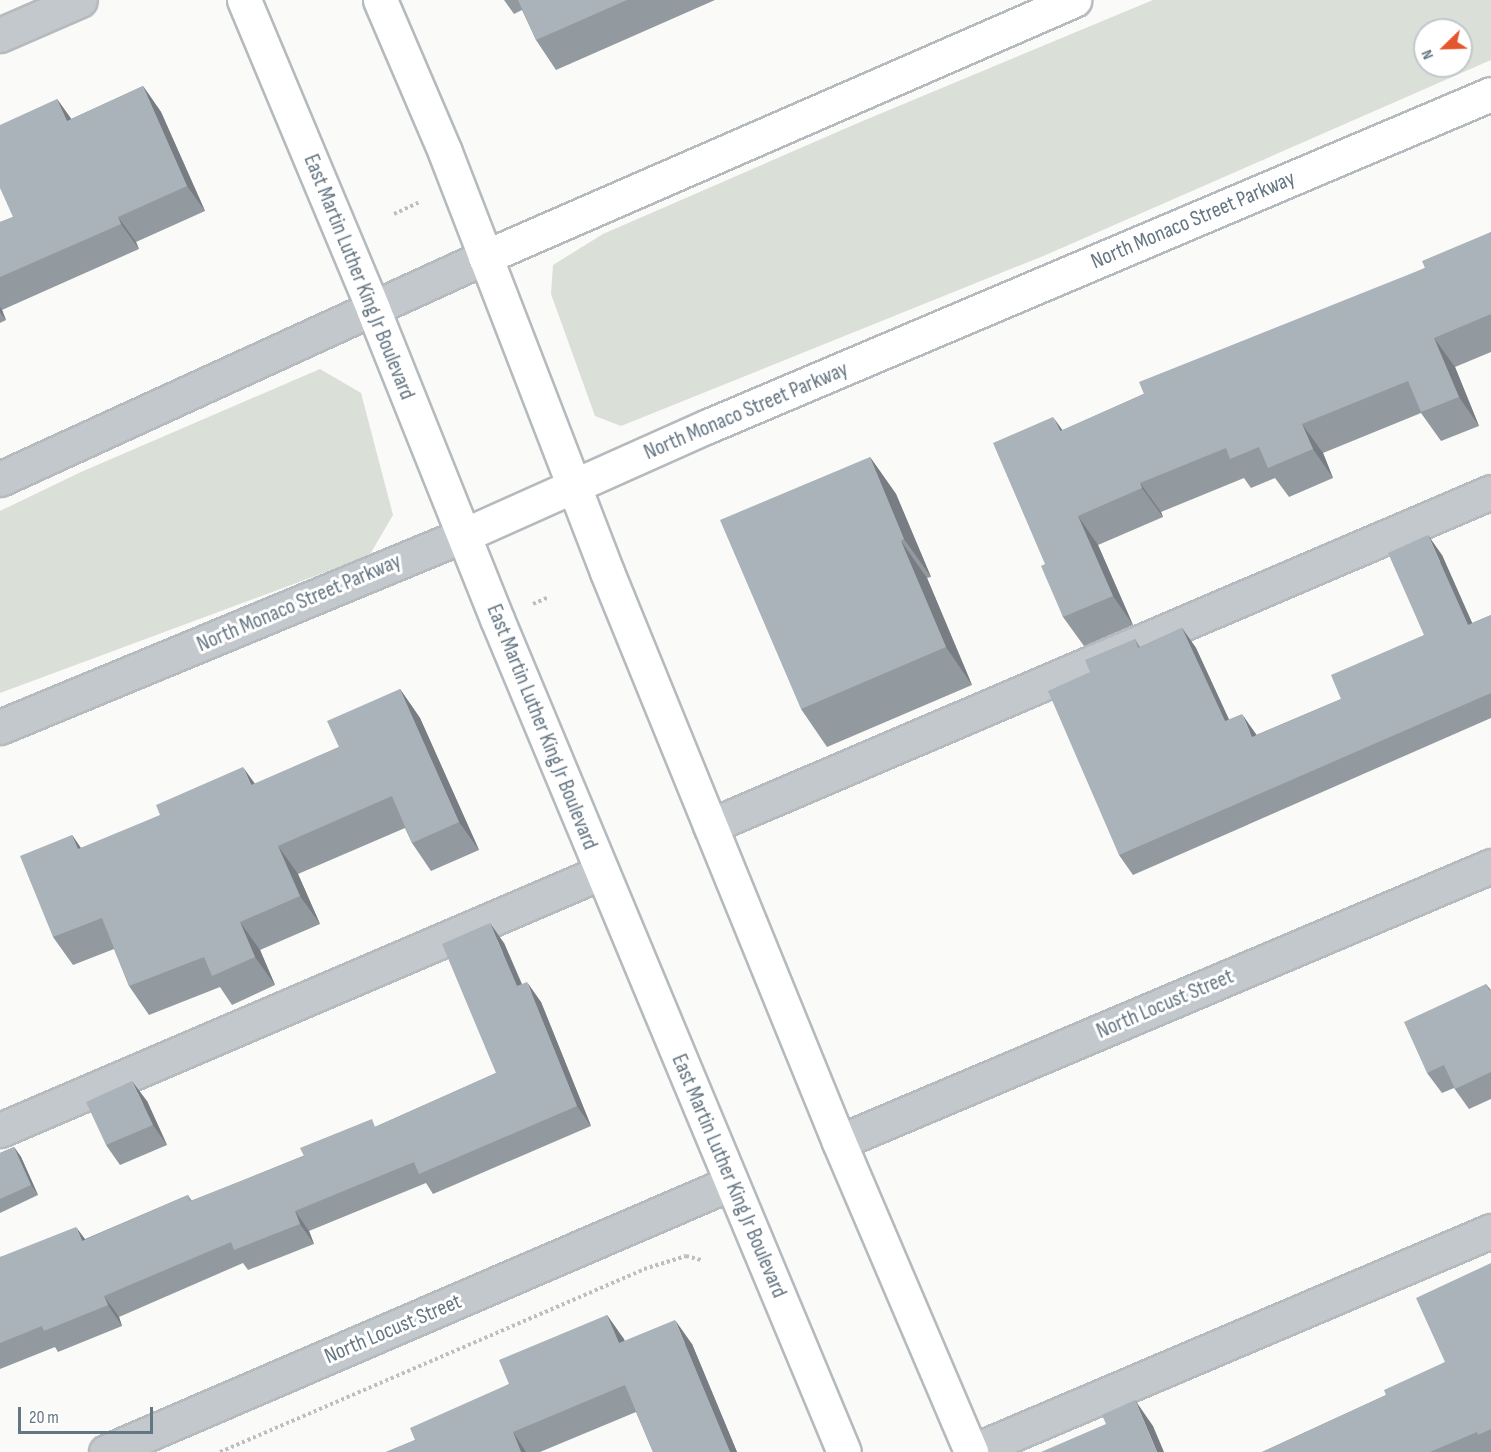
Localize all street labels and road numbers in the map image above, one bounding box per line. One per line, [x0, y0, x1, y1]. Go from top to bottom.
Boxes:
street label: East Martin Luther King Jr Boulevard [298, 151, 420, 403]
street label: North Monaco Street Parkway [1087, 165, 1299, 275]
street label: North Monaco Street Parkway [640, 356, 852, 466]
street label: North Monaco Street Parkway [193, 548, 405, 658]
street label: East Martin Luther King Jr Boulevard [481, 601, 603, 853]
street label: North Locust Street [1093, 963, 1237, 1045]
street label: East Martin Luther King Jr Boulevard [666, 1050, 792, 1302]
street label: North Locust Street [321, 1288, 465, 1370]

